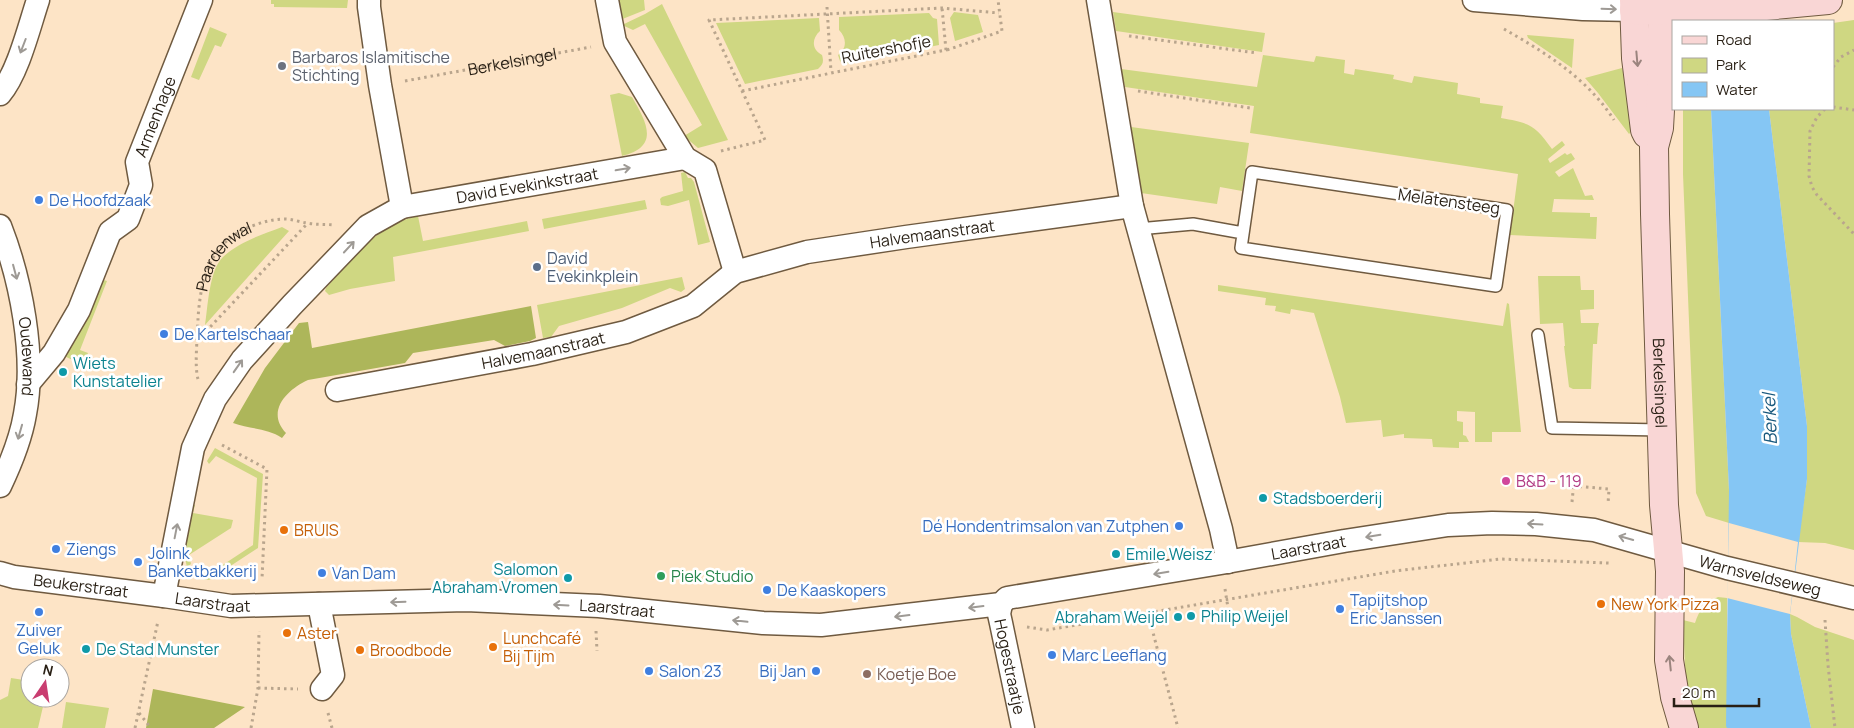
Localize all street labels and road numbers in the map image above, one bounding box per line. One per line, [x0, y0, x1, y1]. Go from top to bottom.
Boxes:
street label: Ruitershofje [839, 30, 933, 68]
street label: Berkelsingel [466, 42, 559, 80]
street label: Armenhage [129, 73, 181, 160]
street label: David Evekinkstraat [455, 162, 600, 208]
street label: Melatensteeg [1397, 183, 1501, 219]
street label: Halvemaanstraat [868, 214, 996, 253]
street label: Paardenwal [191, 216, 255, 293]
street label: Oudewand [13, 315, 40, 397]
street label: Halvemaanstraat [480, 326, 607, 374]
street label: Berkelsingel [1648, 338, 1673, 429]
street label: Laarstraat [1269, 530, 1348, 565]
street label: Warnsveldseweg [1696, 550, 1824, 601]
street label: Beukerstraat [32, 569, 130, 602]
street label: Laarstraat [174, 587, 251, 617]
street label: Laarstraat [579, 594, 656, 623]
street label: Hogestraatje [989, 617, 1031, 716]

